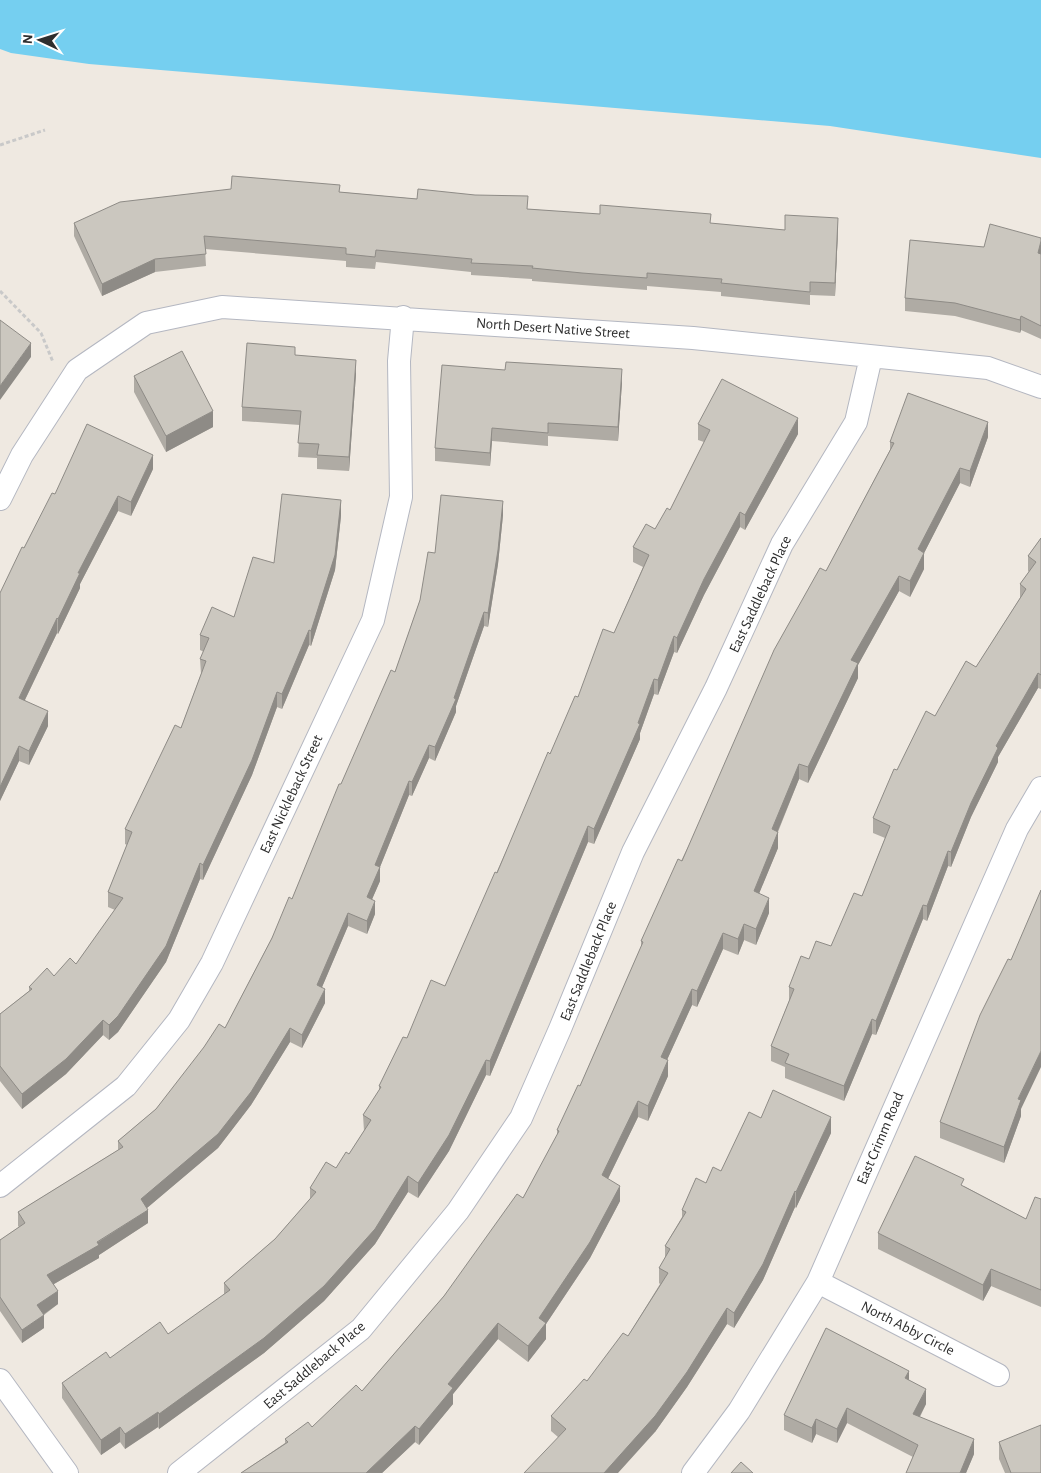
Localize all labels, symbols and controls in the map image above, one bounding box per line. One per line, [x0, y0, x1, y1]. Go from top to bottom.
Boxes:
north arrow [15, 15, 65, 65]
text: N [21, 34, 35, 45]
street label: North Desert Native Street [475, 316, 631, 341]
street label: East Saddleback Place [727, 533, 794, 655]
street label: East Nickleback Street [257, 732, 326, 856]
street label: East Saddleback Place [558, 899, 619, 1023]
street label: East Crimm Road [854, 1090, 907, 1187]
street label: North Abby Circle [859, 1298, 957, 1358]
street label: East Saddleback Place [261, 1319, 368, 1412]

